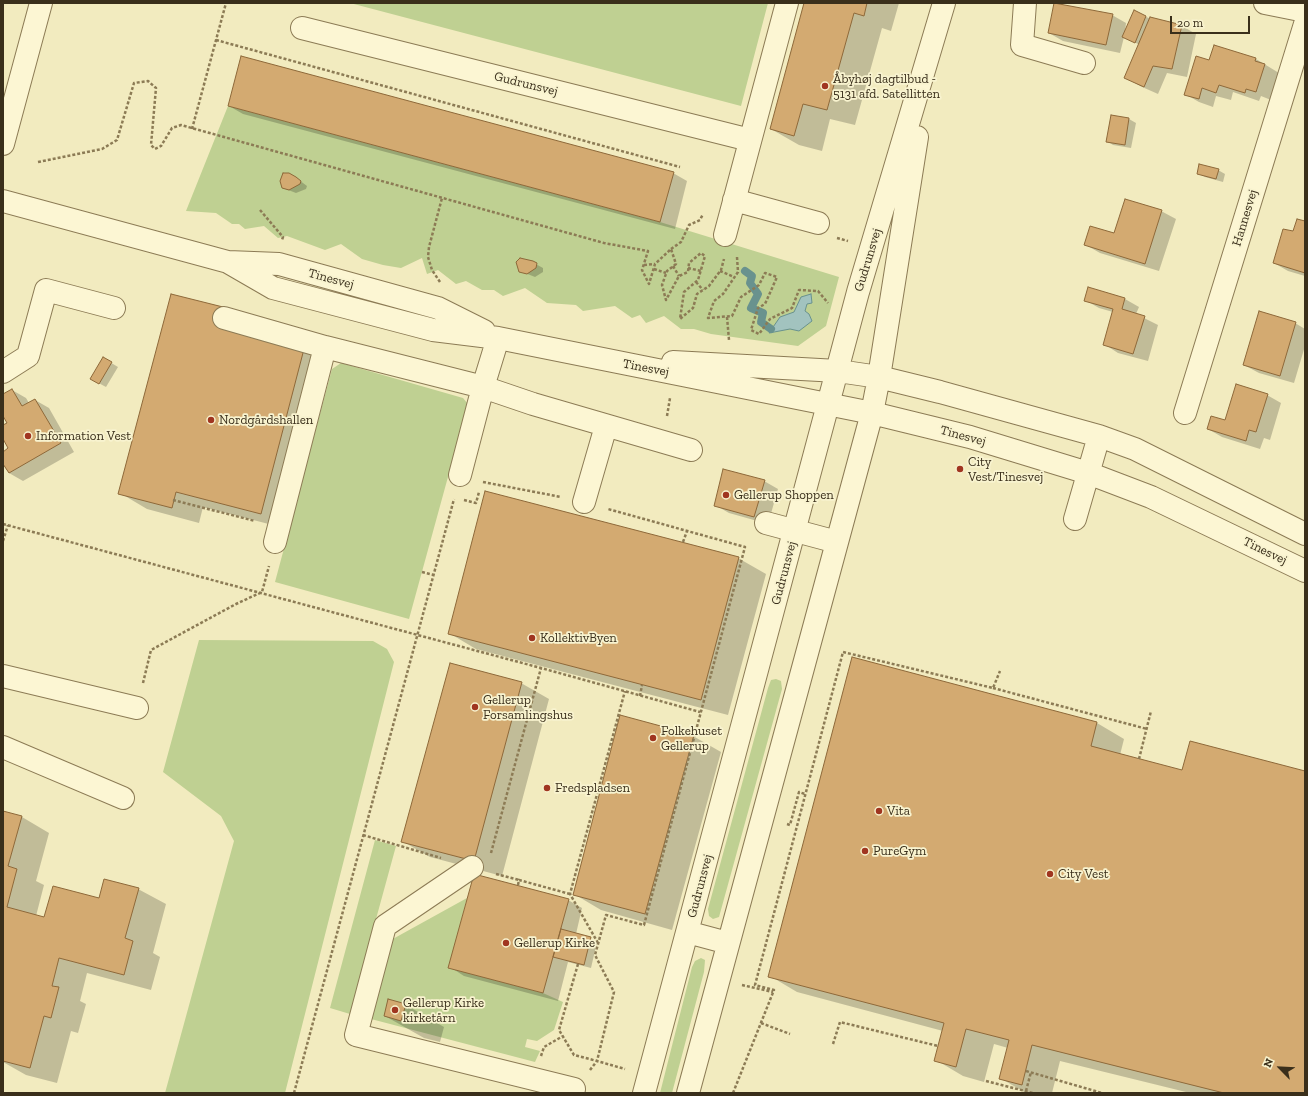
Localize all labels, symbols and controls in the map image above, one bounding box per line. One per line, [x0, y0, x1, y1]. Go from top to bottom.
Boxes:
scale bar [1172, 8, 1252, 34]
text: 20 m [1177, 16, 1203, 30]
street label: Gudrunsvej [493, 69, 559, 99]
place label: Åbyhøj dagtilbud - 5131 afd. Satellitten [833, 71, 940, 102]
marker: Åbyhøj dagtilbud - 5131 afd. Satellitten [820, 81, 830, 91]
street label: Hannesvej [1229, 188, 1261, 248]
street label: Gudrunsvej [851, 227, 885, 293]
street label: Tinesvej [306, 265, 356, 293]
street label: Tinesvej [622, 356, 670, 380]
place label: Nordgårdshallen [219, 412, 313, 428]
marker: Nordgårdshallen [206, 415, 216, 425]
street label: Tinesvej [938, 422, 988, 450]
place label: Information Vest [36, 428, 131, 444]
marker: Information Vest [23, 431, 33, 441]
place label: City Vest/Tinesvej [968, 454, 1043, 485]
marker: City Vest/Tinesvej [955, 464, 965, 474]
place label: Gellerup Shoppen [734, 487, 834, 503]
marker: Gellerup Shoppen [721, 490, 731, 500]
street label: Tinesvej [1241, 534, 1289, 568]
street label: Gudrunsvej [768, 540, 800, 606]
place label: KollektivByen [540, 630, 617, 646]
marker: KollektivByen [527, 633, 537, 643]
place label: Gellerup Forsamlingshus [483, 692, 573, 723]
marker: Gellerup Forsamlingshus [470, 702, 480, 712]
place label: Folkehuset Gellerup [661, 723, 722, 754]
marker: Folkehuset Gellerup [648, 733, 658, 743]
place label: Fredspladsen [555, 780, 630, 796]
marker: Fredspladsen [542, 783, 552, 793]
place label: Vita [887, 803, 910, 819]
marker: Vita [874, 806, 884, 816]
place label: PureGym [873, 843, 926, 859]
marker: PureGym [860, 846, 870, 856]
street label: Gudrunsvej [684, 853, 716, 919]
place label: City Vest [1058, 866, 1109, 882]
marker: City Vest [1045, 869, 1055, 879]
place label: Gellerup Kirke [514, 935, 595, 951]
marker: Gellerup Kirke [501, 938, 511, 948]
place label: Gellerup Kirke kirketårn [403, 995, 484, 1026]
marker: Gellerup Kirke kirketårn [390, 1005, 400, 1015]
north arrow [1260, 1048, 1300, 1088]
text: N [1261, 1056, 1276, 1069]

